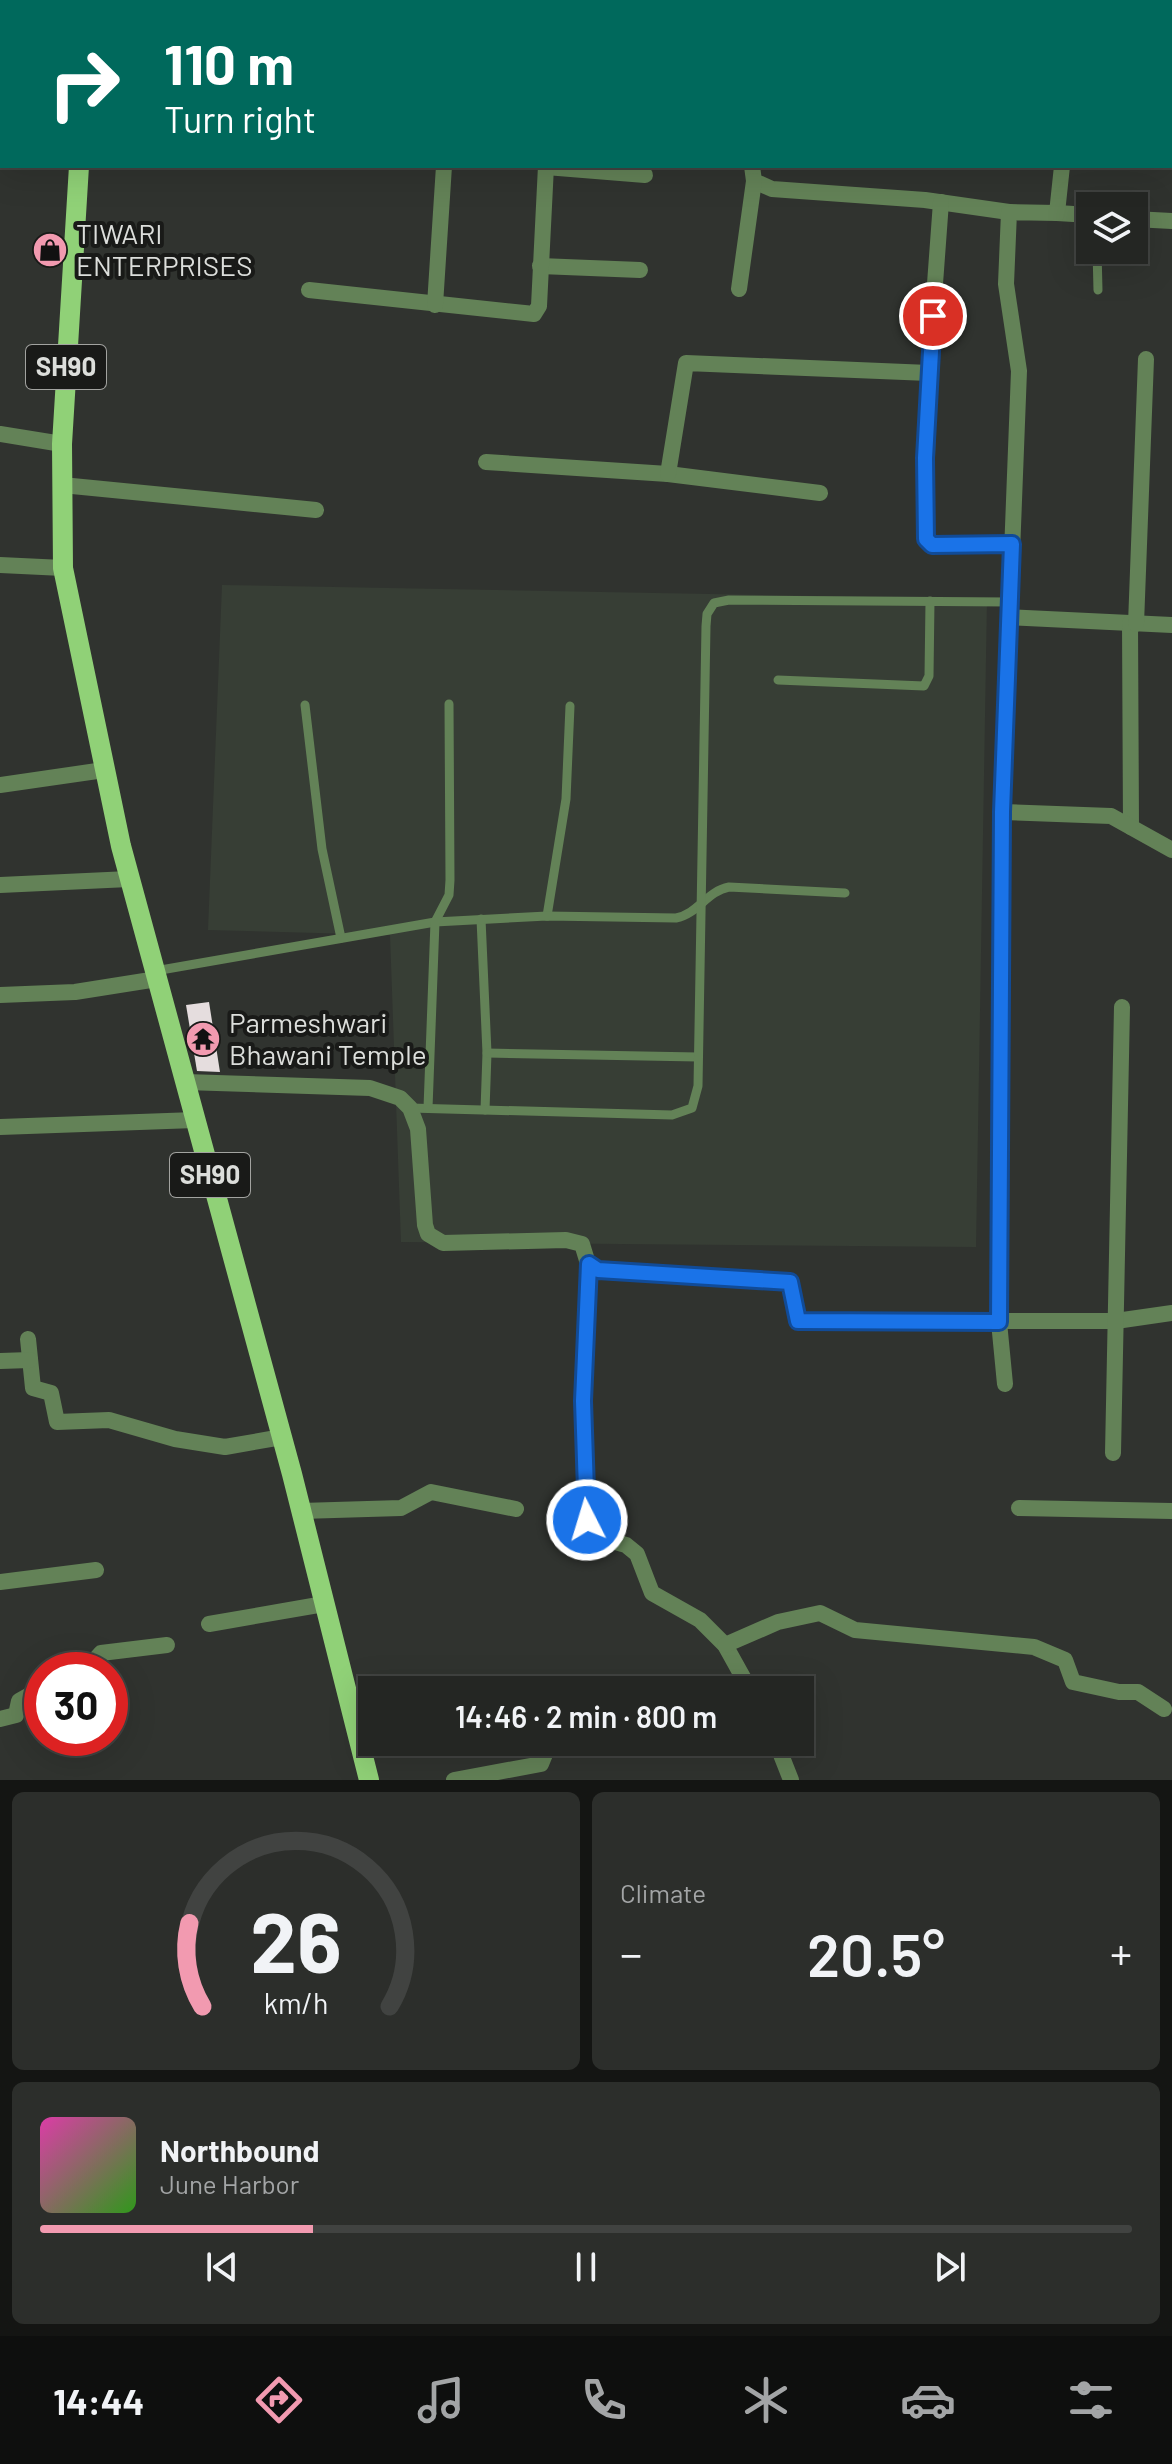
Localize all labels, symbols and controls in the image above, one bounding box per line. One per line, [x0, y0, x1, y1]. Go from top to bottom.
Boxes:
text: 110 m [164, 29, 294, 96]
icon: right [32, 32, 136, 136]
text: Turn right [164, 97, 316, 140]
map controls [1076, 192, 1148, 264]
button: layers [1076, 192, 1148, 264]
place label: TIWARI ENTERPRISES [76, 216, 253, 282]
shop icon: TIWARI ENTERPRISES [31, 231, 69, 269]
pin [899, 282, 967, 350]
icon: arrive [911, 294, 955, 338]
road number: SH90 [26, 345, 106, 389]
place label: Parmeshwari Bhawani Temple [229, 1005, 427, 1071]
temple icon: Parmeshwari Bhawani Temple [184, 1020, 222, 1058]
road number: SH90 [170, 1153, 250, 1197]
position arrow [545, 1478, 629, 1562]
speed limit sign: 30 [24, 1652, 128, 1756]
text: 14:46 · 2 min · 800 m [455, 1698, 717, 1734]
text: Climate [620, 1877, 706, 1908]
text: 26 [250, 1890, 342, 1990]
text: 20.5° [807, 1917, 945, 1989]
text: − [620, 1926, 642, 1979]
text: + [1110, 1926, 1132, 1979]
text: km/h [264, 1985, 328, 2020]
text: Northbound [160, 2132, 319, 2168]
text: June Harbor [160, 2168, 299, 2199]
icon: previous [200, 2245, 244, 2289]
icon: pause [564, 2245, 608, 2289]
icon: next [928, 2245, 972, 2289]
icon: directions [251, 2372, 307, 2428]
icon: music [413, 2372, 469, 2428]
icon: phone [576, 2372, 632, 2428]
icon: climate [738, 2372, 794, 2428]
icon: car [900, 2372, 956, 2428]
icon: filters [1063, 2372, 1119, 2428]
text: 14:44 [53, 2379, 144, 2422]

